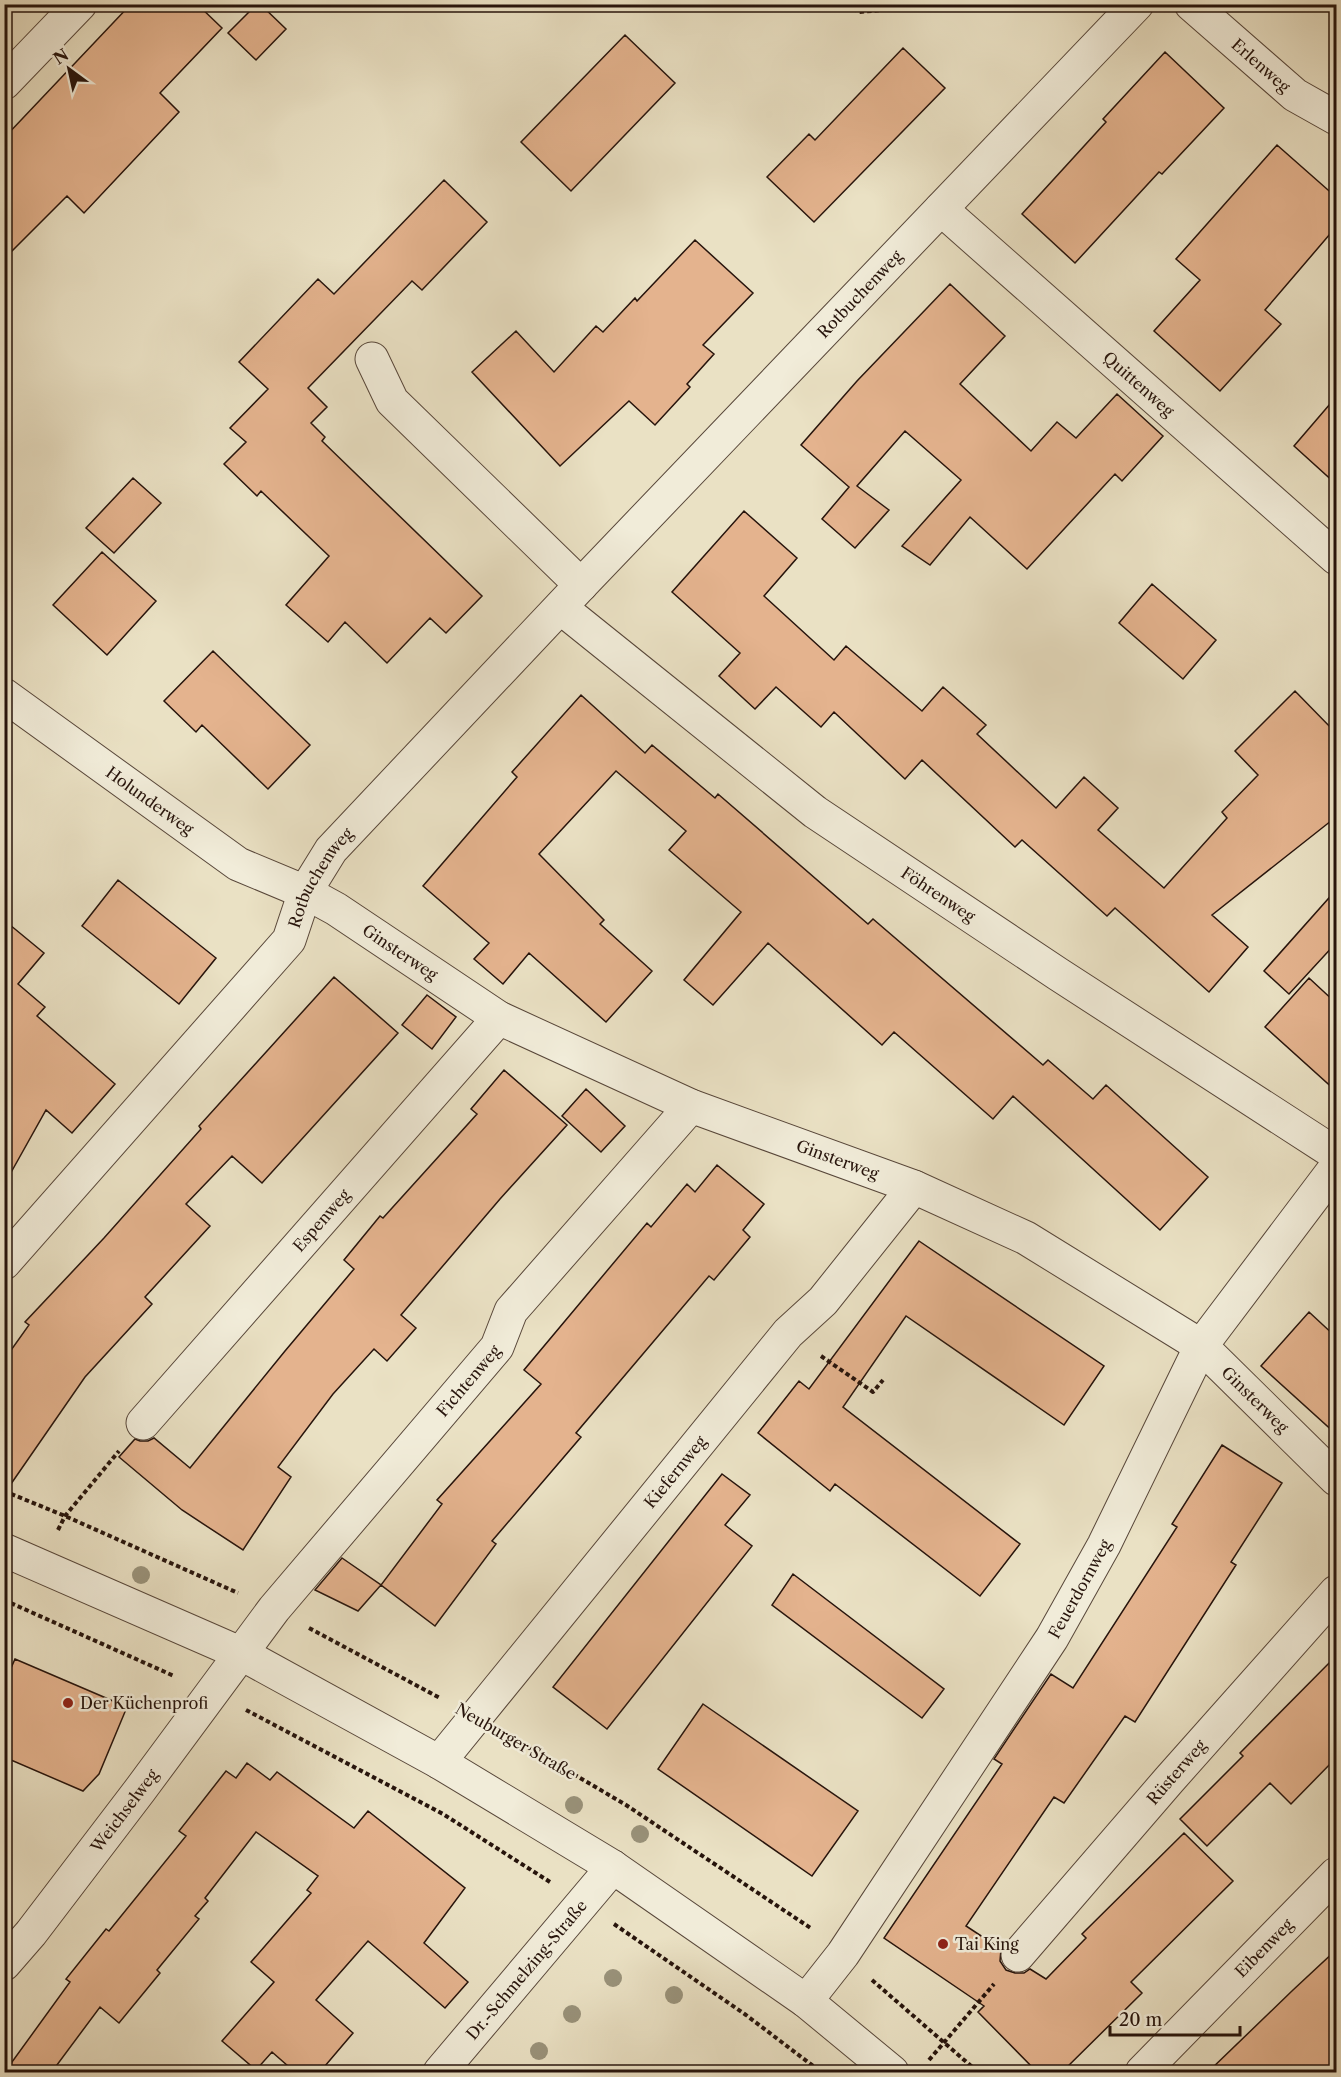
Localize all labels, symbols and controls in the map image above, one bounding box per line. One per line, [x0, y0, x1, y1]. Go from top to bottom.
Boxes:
street label: Erlenweg [1228, 34, 1295, 97]
north arrow [39, 39, 99, 99]
text: N [50, 44, 72, 69]
street label: Rotbuchenweg [813, 245, 907, 342]
street label: Quittenweg [1099, 347, 1179, 421]
street label: Holunderweg [102, 762, 198, 839]
street label: Rotbuchenweg [284, 823, 357, 931]
street label: Föhrenweg [897, 862, 980, 926]
street label: Ginsterweg [359, 920, 442, 985]
street label: Ginsterweg [794, 1135, 882, 1184]
street label: Espenweg [288, 1184, 354, 1256]
street label: Fichtenweg [432, 1340, 505, 1421]
street label: Ginsterweg [1217, 1362, 1293, 1437]
street label: Kiefernweg [640, 1431, 711, 1512]
street label: Feuerdornweg [1044, 1536, 1115, 1642]
place label: Der Küchenprofi [80, 1693, 208, 1713]
marker: Der Küchenprofi [61, 1696, 75, 1710]
street label: Neuburger Straße [452, 1698, 580, 1784]
street label: Rüsterweg [1142, 1735, 1211, 1809]
street label: Weichselweg [86, 1765, 162, 1857]
street label: Dr.-Schmelzing-Straße [462, 1896, 591, 2044]
street label: Eibenweg [1231, 1914, 1297, 1981]
place label: Tai King [955, 1934, 1019, 1954]
marker: Tai King [936, 1937, 950, 1951]
scale bar [1110, 1999, 1240, 2037]
text: 20 m [1119, 2009, 1163, 2031]

